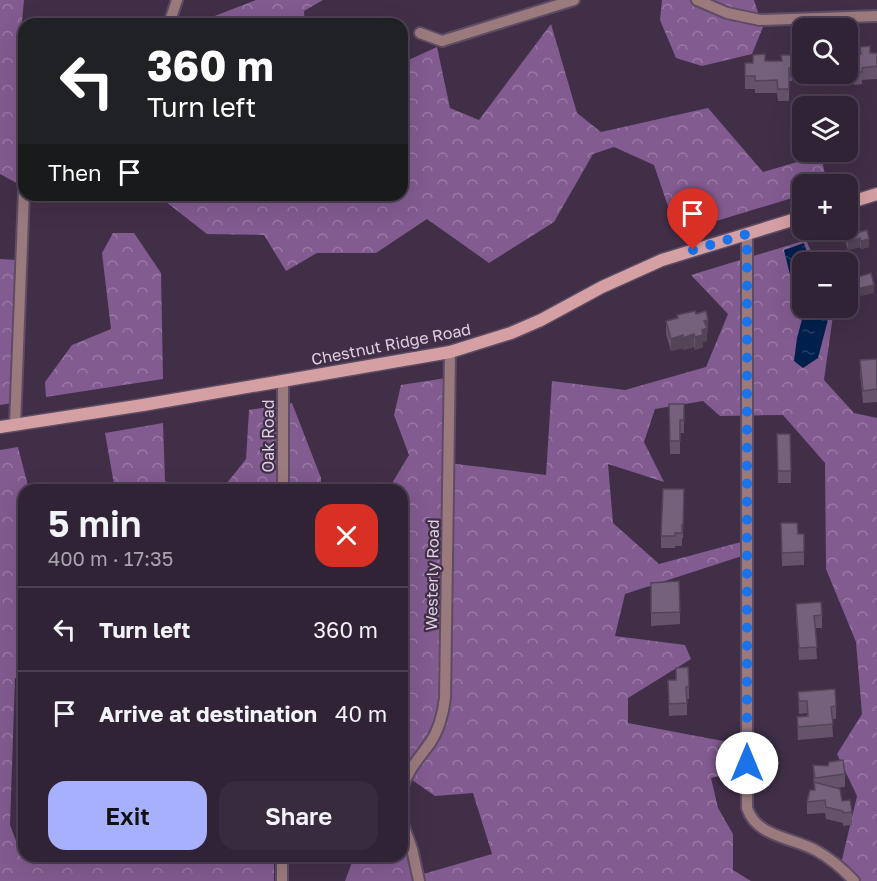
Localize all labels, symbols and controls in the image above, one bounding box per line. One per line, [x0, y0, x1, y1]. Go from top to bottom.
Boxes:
map controls [792, 18, 858, 318]
button: search [792, 18, 858, 84]
text: 360 m [147, 40, 274, 90]
icon: left [48, 42, 126, 120]
text: Turn left [147, 91, 256, 123]
button: layers [792, 96, 858, 162]
icon: arrive [113, 156, 146, 189]
text: Then [48, 159, 101, 186]
button: + [792, 174, 858, 240]
pin [667, 188, 718, 250]
icon: arrive [676, 197, 709, 230]
button: − [792, 252, 858, 318]
street label: Chestnut Ridge Road [310, 319, 472, 369]
street label: Oak Road [258, 399, 278, 473]
text: 5 min [48, 502, 142, 545]
button: close [315, 504, 378, 567]
street label: Westerly Road [421, 519, 443, 631]
text: 400 m · 17:35 [48, 546, 173, 570]
icon: left [48, 613, 81, 646]
text: Turn left [99, 616, 190, 643]
text: 360 m [313, 616, 378, 643]
icon: arrive [48, 697, 81, 730]
text: Arrive at destination [99, 700, 317, 727]
text: 40 m [335, 700, 387, 727]
position arrow [715, 731, 779, 795]
button: Exit [48, 781, 207, 850]
button: Share [219, 781, 378, 850]

